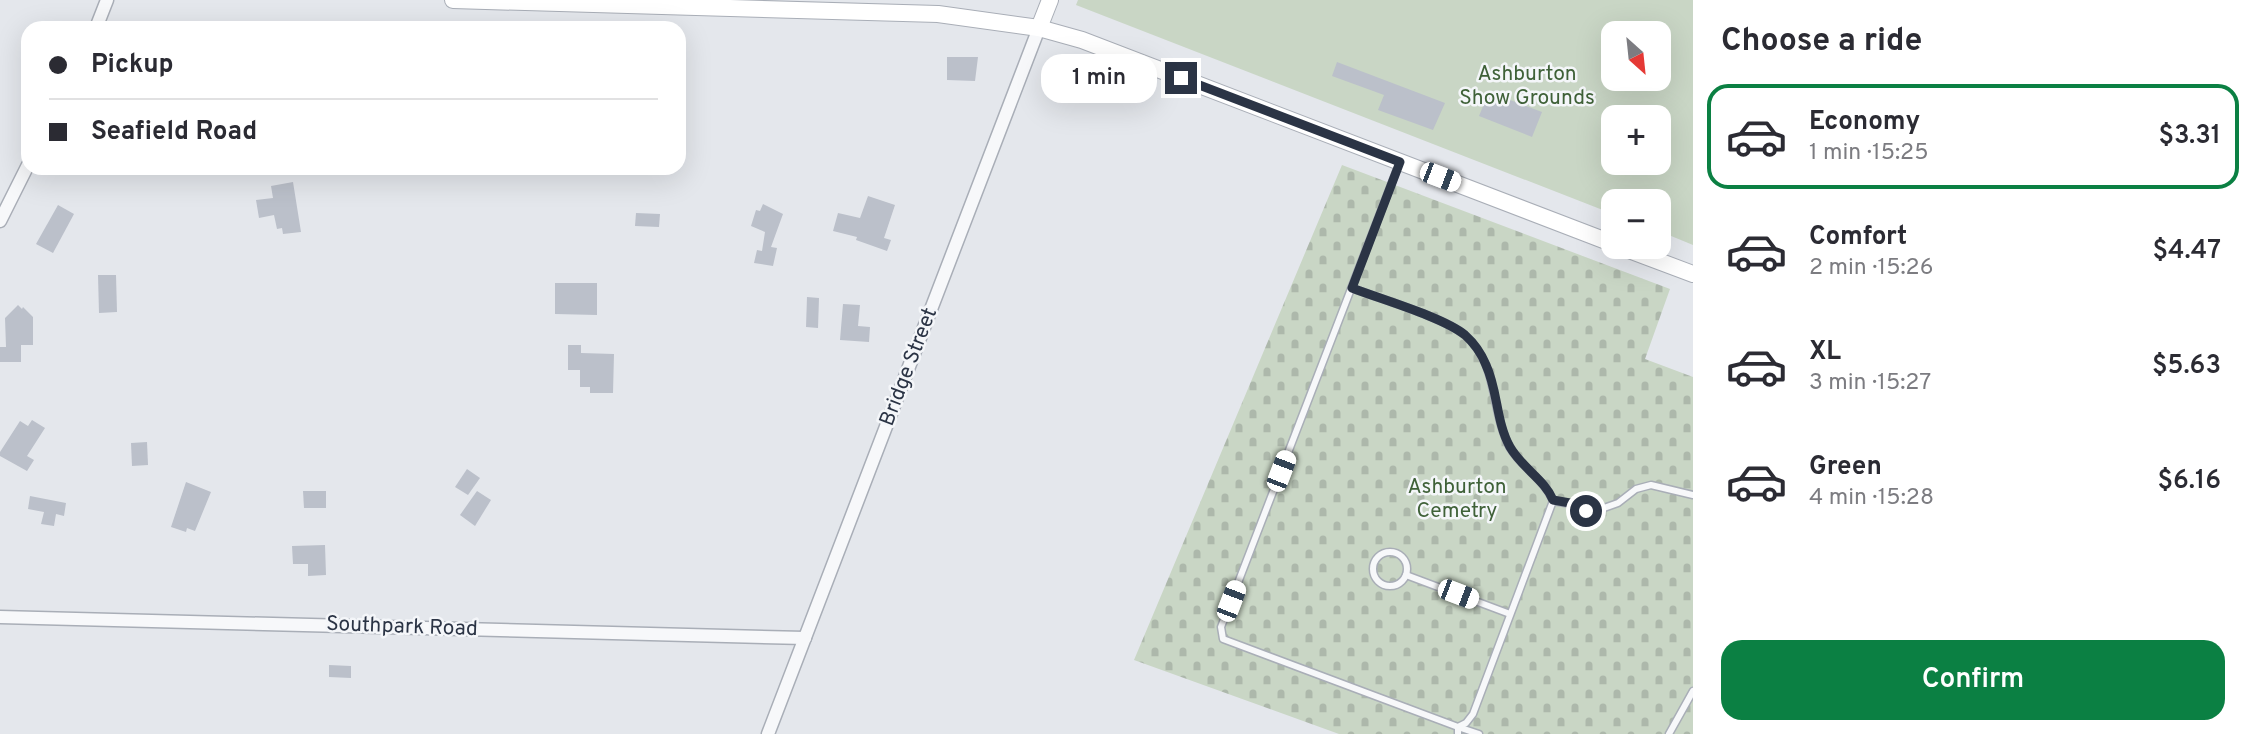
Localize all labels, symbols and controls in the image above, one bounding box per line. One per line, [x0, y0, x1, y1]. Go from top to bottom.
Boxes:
north arrow [1601, 21, 1671, 91]
map controls [1601, 21, 1671, 259]
text: Choose a ride [1721, 22, 1922, 62]
text: Pickup [91, 49, 174, 82]
callout: 1 min [1041, 54, 1156, 102]
park label: Ashburton Show Grounds [1459, 61, 1595, 112]
route end [1165, 62, 1197, 94]
text: 1 min [1072, 64, 1126, 93]
button: + [1601, 105, 1671, 175]
icon: car [1725, 105, 1788, 168]
text: Economy [1809, 106, 1920, 139]
text: Seafield Road [91, 116, 257, 149]
text: $3.31 [2158, 120, 2221, 153]
text: 1 min · 15:25 [1809, 139, 1928, 168]
car [1417, 160, 1464, 194]
button: − [1601, 189, 1671, 259]
icon: car [1725, 220, 1788, 283]
text: Comfort [1809, 221, 1907, 254]
text: $4.47 [2153, 235, 2221, 268]
text: 2 min · 15:26 [1809, 254, 1933, 283]
street label: Bridge Street [874, 304, 944, 430]
icon: car [1725, 335, 1788, 398]
text: XL [1809, 336, 1841, 369]
text: $5.63 [2152, 350, 2221, 383]
text: 3 min · 15:27 [1809, 369, 1931, 398]
car [1264, 448, 1299, 494]
icon: car [1725, 450, 1788, 513]
text: Green [1809, 451, 1882, 484]
text: $6.16 [2157, 465, 2221, 498]
park label: Ashburton Cemetry [1407, 474, 1507, 525]
text: 4 min · 15:28 [1809, 484, 1934, 513]
route start [1570, 495, 1602, 527]
car [1435, 577, 1482, 611]
car [1214, 578, 1249, 624]
street label: Southpark Road [326, 611, 478, 643]
button: Confirm [1721, 640, 2225, 720]

